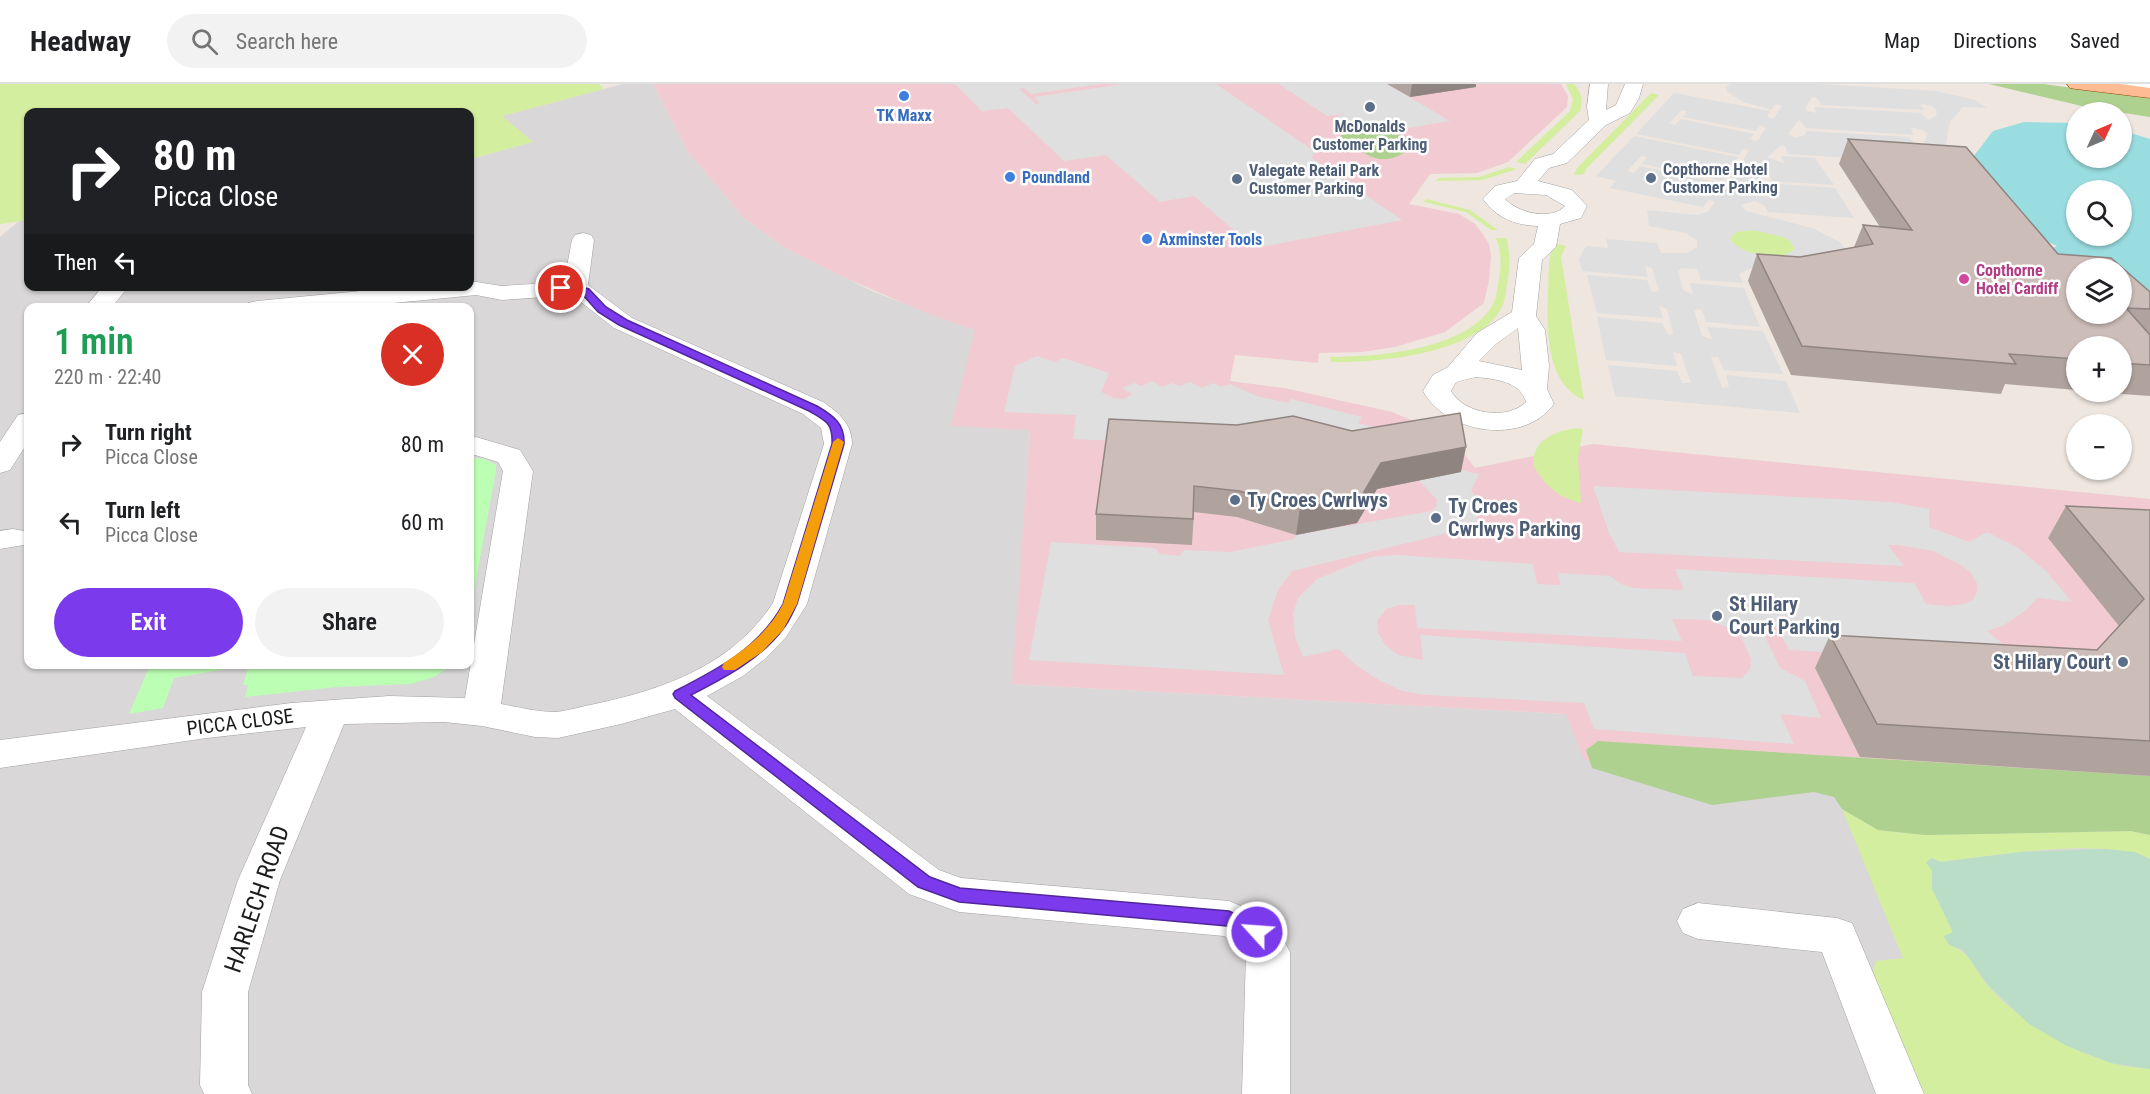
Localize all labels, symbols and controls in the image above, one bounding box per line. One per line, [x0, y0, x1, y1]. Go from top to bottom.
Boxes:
search box [167, 14, 587, 68]
text: Headway [30, 25, 131, 58]
icon: search [188, 25, 221, 58]
text: Search here [236, 29, 338, 54]
text: Map [1884, 29, 1920, 53]
text: Directions [1953, 29, 2037, 53]
text: Saved [2070, 29, 2120, 53]
marker: TK Maxx [897, 89, 911, 103]
marker: McDonalds Customer Parking [1363, 100, 1377, 114]
north arrow [2066, 102, 2132, 168]
map controls [2066, 102, 2132, 480]
place label: TK Maxx [876, 106, 932, 125]
place label: McDonalds Customer Parking [1313, 117, 1427, 154]
text: 80 m [153, 131, 236, 180]
icon: right [54, 132, 132, 210]
place label: Copthorne Hotel Customer Parking [1663, 160, 1778, 197]
place label: Valegate Retail Park Customer Parking [1249, 161, 1380, 198]
place label: Poundland [1022, 168, 1090, 187]
marker: Poundland [1003, 170, 1017, 184]
marker: Copthorne Hotel Customer Parking [1644, 171, 1658, 185]
marker: Valegate Retail Park Customer Parking [1230, 172, 1244, 186]
button: search [2066, 180, 2132, 246]
text: Picca Close [153, 181, 278, 213]
place label: Axminster Tools [1159, 230, 1262, 249]
marker: Axminster Tools [1140, 232, 1154, 246]
icon: left [109, 246, 142, 279]
text: Then [54, 250, 97, 275]
button: layers [2066, 258, 2132, 324]
place label: Copthorne Hotel Cardiff [1976, 261, 2059, 298]
pin [535, 262, 586, 313]
icon: arrive [544, 271, 577, 304]
marker: Copthorne Hotel Cardiff [1957, 272, 1971, 286]
text: 1 min [54, 321, 134, 363]
button: close [381, 323, 444, 386]
button: + [2066, 336, 2132, 402]
text: 220 m · 22:40 [54, 365, 161, 389]
button: − [2066, 414, 2132, 480]
text: Turn right [105, 420, 192, 445]
icon: right [54, 428, 87, 461]
text: 80 m [401, 432, 444, 457]
text: Picca Close [105, 445, 198, 469]
place label: Ty Croes Cwrlwys [1247, 488, 1388, 512]
marker: Ty Croes Cwrlwys [1228, 493, 1242, 507]
place label: Ty Croes Cwrlwys Parking [1448, 494, 1581, 541]
text: Turn left [105, 498, 180, 523]
icon: left [54, 506, 87, 539]
text: 60 m [401, 510, 444, 535]
marker: Ty Croes Cwrlwys Parking [1429, 511, 1443, 525]
text: Picca Close [105, 523, 198, 547]
button: Exit [54, 588, 243, 657]
button: Share [255, 588, 444, 657]
place label: St Hilary Court Parking [1729, 592, 1840, 639]
marker: St Hilary Court Parking [1710, 609, 1724, 623]
place label: St Hilary Court [1993, 650, 2111, 674]
marker: St Hilary Court [2116, 655, 2130, 669]
street label: PICCA CLOSE [185, 704, 295, 740]
street label: HARLECH ROAD [219, 822, 295, 976]
position arrow [1225, 900, 1289, 964]

